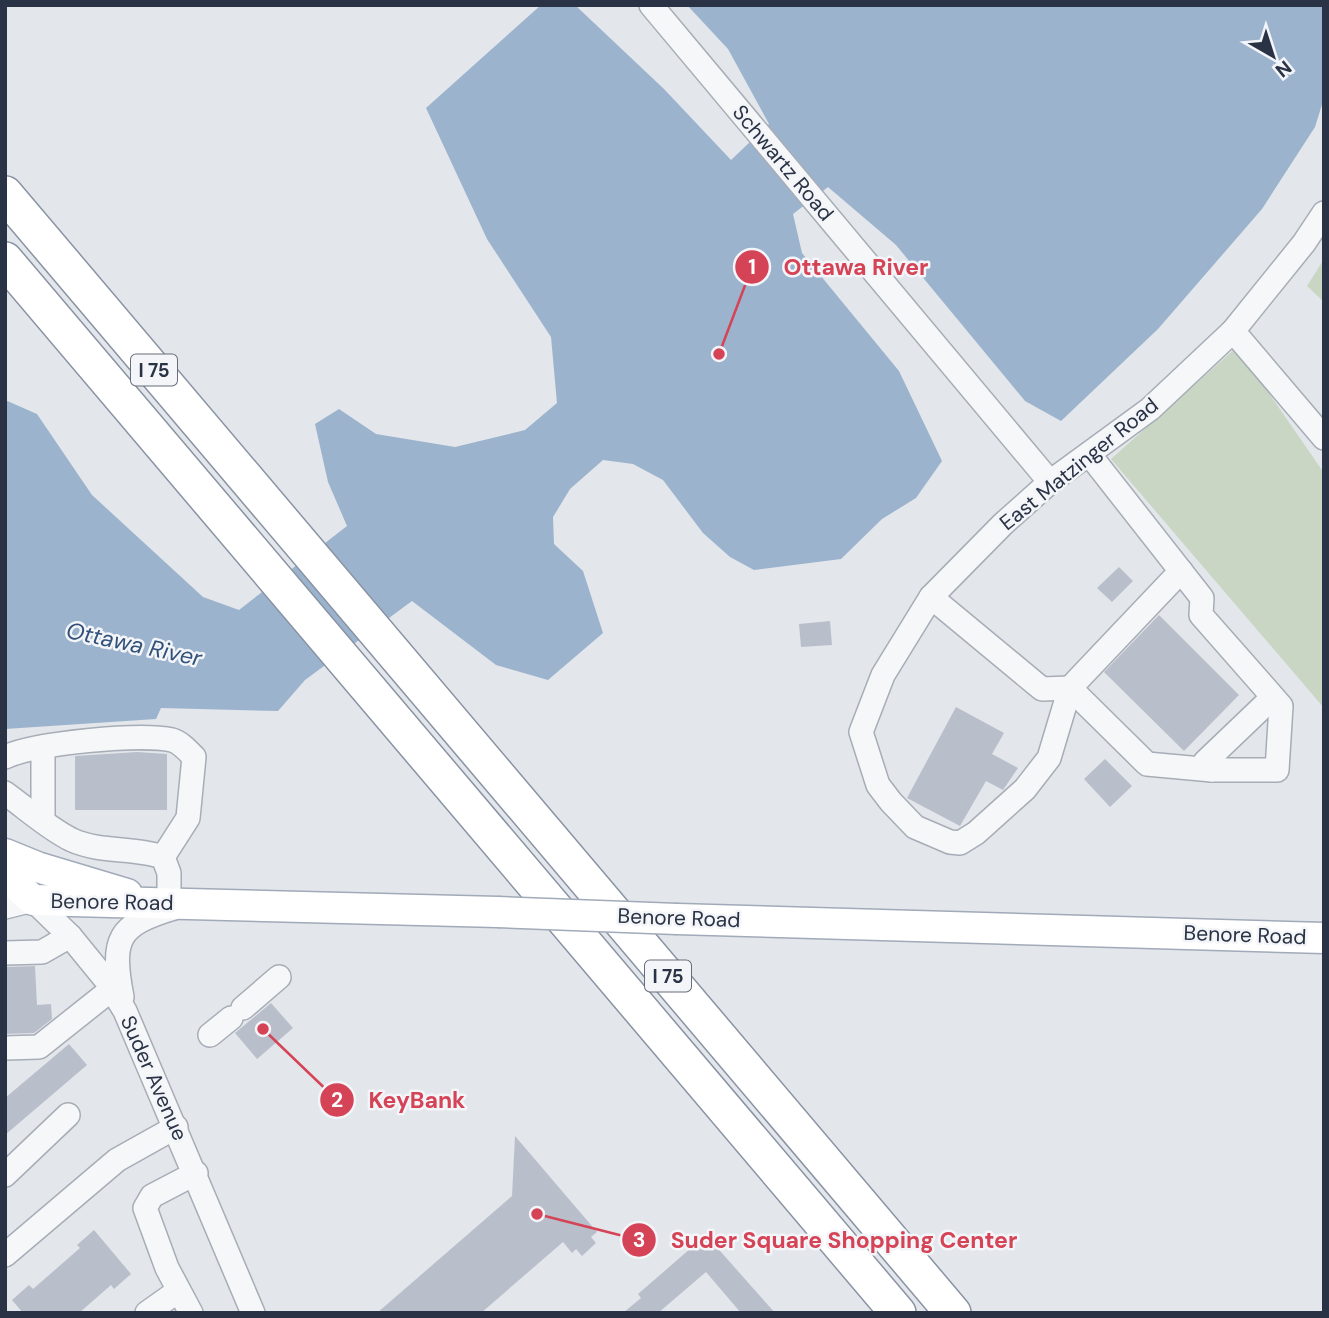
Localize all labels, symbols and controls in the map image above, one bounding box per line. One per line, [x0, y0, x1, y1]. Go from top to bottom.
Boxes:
north arrow [1238, 21, 1308, 91]
text: N [1270, 55, 1297, 83]
street label: Schwartz Road [726, 99, 840, 227]
callout: Ottawa River [735, 245, 943, 289]
text: Ottawa River [783, 252, 929, 282]
text: 1 [748, 253, 756, 281]
road number: I 75 [131, 354, 177, 386]
street label: East Matzinger Road [994, 391, 1164, 537]
water label: Ottawa River [63, 615, 206, 673]
street label: Benore Road [50, 887, 174, 917]
street label: Benore Road [617, 902, 741, 934]
street label: Benore Road [1183, 919, 1307, 951]
road number: I 75 [645, 960, 691, 992]
street label: Suder Avenue [114, 1011, 194, 1145]
callout: KeyBank [319, 1078, 479, 1122]
text: KeyBank [369, 1085, 465, 1115]
text: 2 [331, 1086, 343, 1114]
callout: Suder Square Shopping Center [622, 1218, 1031, 1262]
text: Suder Square Shopping Center [671, 1225, 1017, 1255]
text: 3 [633, 1226, 645, 1254]

